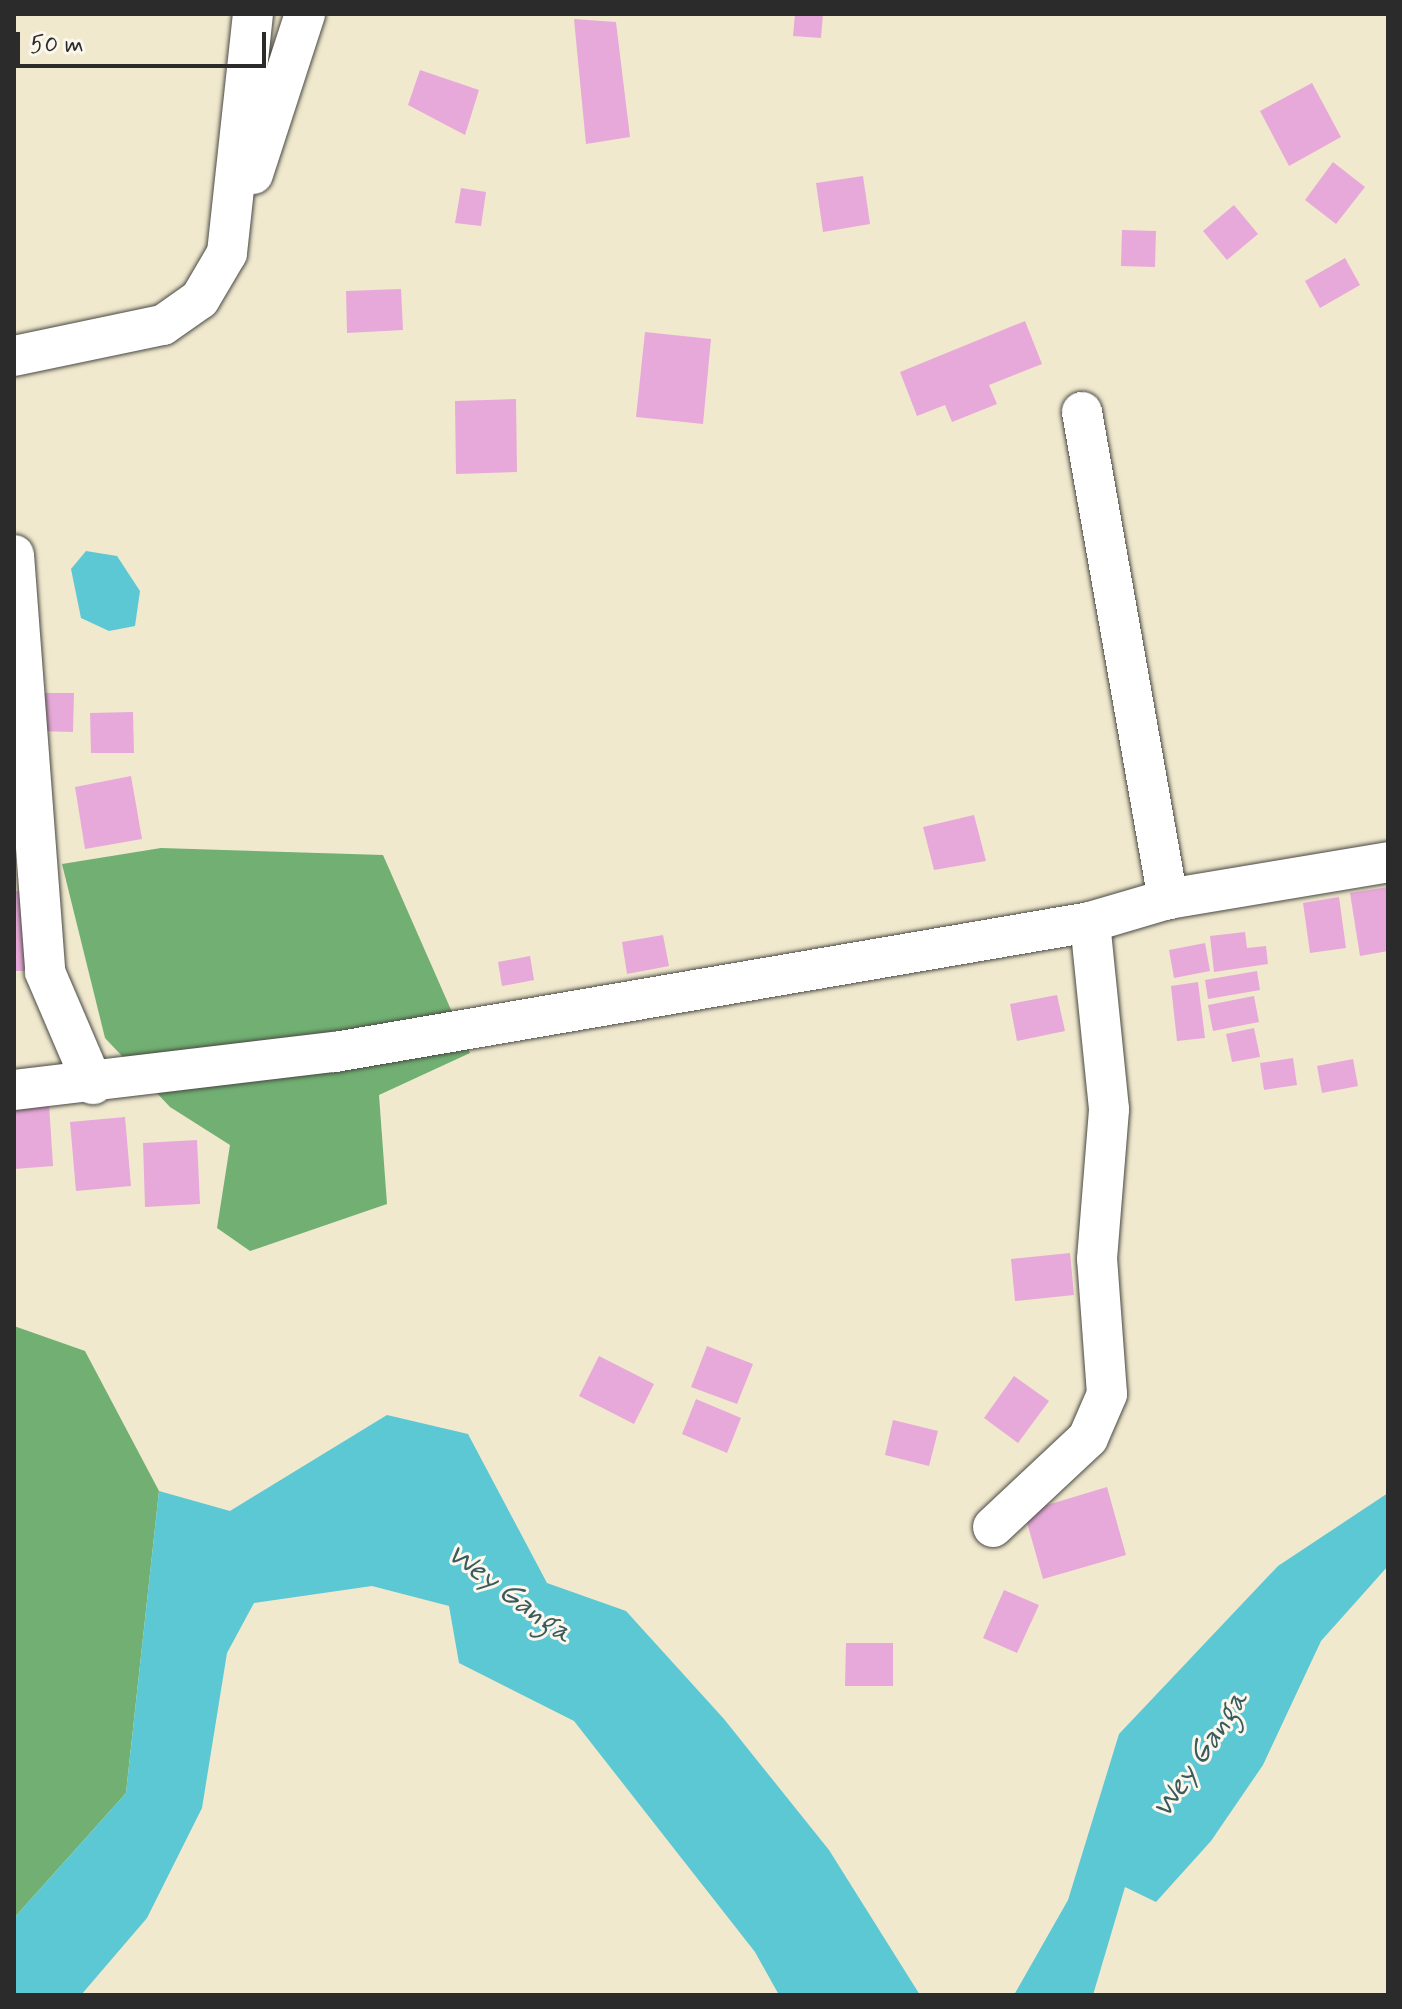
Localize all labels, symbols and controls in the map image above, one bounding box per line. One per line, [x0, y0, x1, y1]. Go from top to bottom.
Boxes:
scale bar [20, 16, 270, 66]
text: 50 m [30, 30, 84, 61]
water label: Wey Ganga [440, 1537, 578, 1651]
water label: Wey Ganga [1146, 1685, 1256, 1825]

